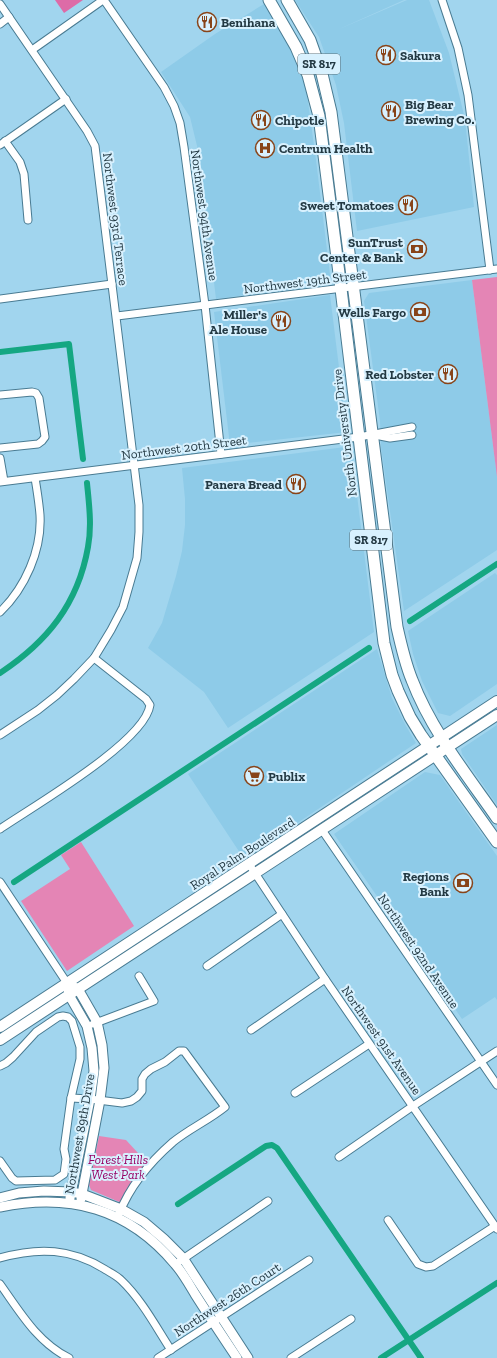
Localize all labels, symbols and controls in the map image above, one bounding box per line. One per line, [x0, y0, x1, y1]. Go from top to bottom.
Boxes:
restaurant icon: Benihana [196, 11, 218, 33]
place label: Benihana [221, 15, 276, 30]
restaurant icon: Sakura [375, 44, 397, 66]
place label: Sakura [400, 48, 441, 63]
road number: SR 817 [298, 54, 340, 74]
place label: Big Bear Brewing Co. [405, 97, 474, 127]
restaurant icon: Big Bear Brewing Co. [380, 100, 402, 122]
restaurant icon: Chipotle [250, 109, 272, 131]
place label: Chipotle [275, 113, 325, 128]
hospital icon: Centrum Health [254, 137, 276, 159]
place label: Centrum Health [279, 141, 373, 156]
street label: Northwest 94th Avenue [188, 149, 221, 282]
street label: Northwest 93rd Terrace [100, 152, 131, 286]
restaurant icon: Sweet Tomatoes [397, 194, 419, 216]
place label: Sweet Tomatoes [300, 198, 394, 213]
place label: SunTrust Center & Bank [320, 235, 404, 265]
bank icon: SunTrust Center & Bank [406, 238, 428, 260]
street label: Northwest 19th Street [243, 266, 368, 296]
bank icon: Wells Fargo [409, 301, 431, 323]
place label: Wells Fargo [338, 305, 406, 320]
place label: Miller's Ale House [209, 307, 268, 337]
restaurant icon: Miller's Ale House [270, 310, 292, 332]
restaurant icon: Red Lobster [437, 363, 459, 385]
place label: Red Lobster [365, 367, 434, 382]
street label: North University Drive [329, 368, 360, 498]
street label: Northwest 20th Street [121, 432, 248, 463]
restaurant icon: Panera Bread [285, 473, 307, 495]
place label: Panera Bread [205, 477, 283, 492]
road number: SR 817 [350, 530, 392, 550]
supermarket icon: Publix [243, 765, 265, 787]
place label: Publix [268, 769, 305, 784]
street label: Royal Palm Boulevard [187, 814, 297, 893]
place label: Regions Bank [403, 869, 449, 899]
bank icon: Regions Bank [452, 872, 474, 894]
street label: Northwest 92nd Avenue [375, 891, 462, 1011]
street label: Northwest 91st Avenue [338, 983, 425, 1097]
street label: Northwest 89th Drive [62, 1073, 97, 1196]
park label: Forest Hills West Park [88, 1152, 148, 1182]
street label: Northwest 26th Court [171, 1259, 283, 1339]

